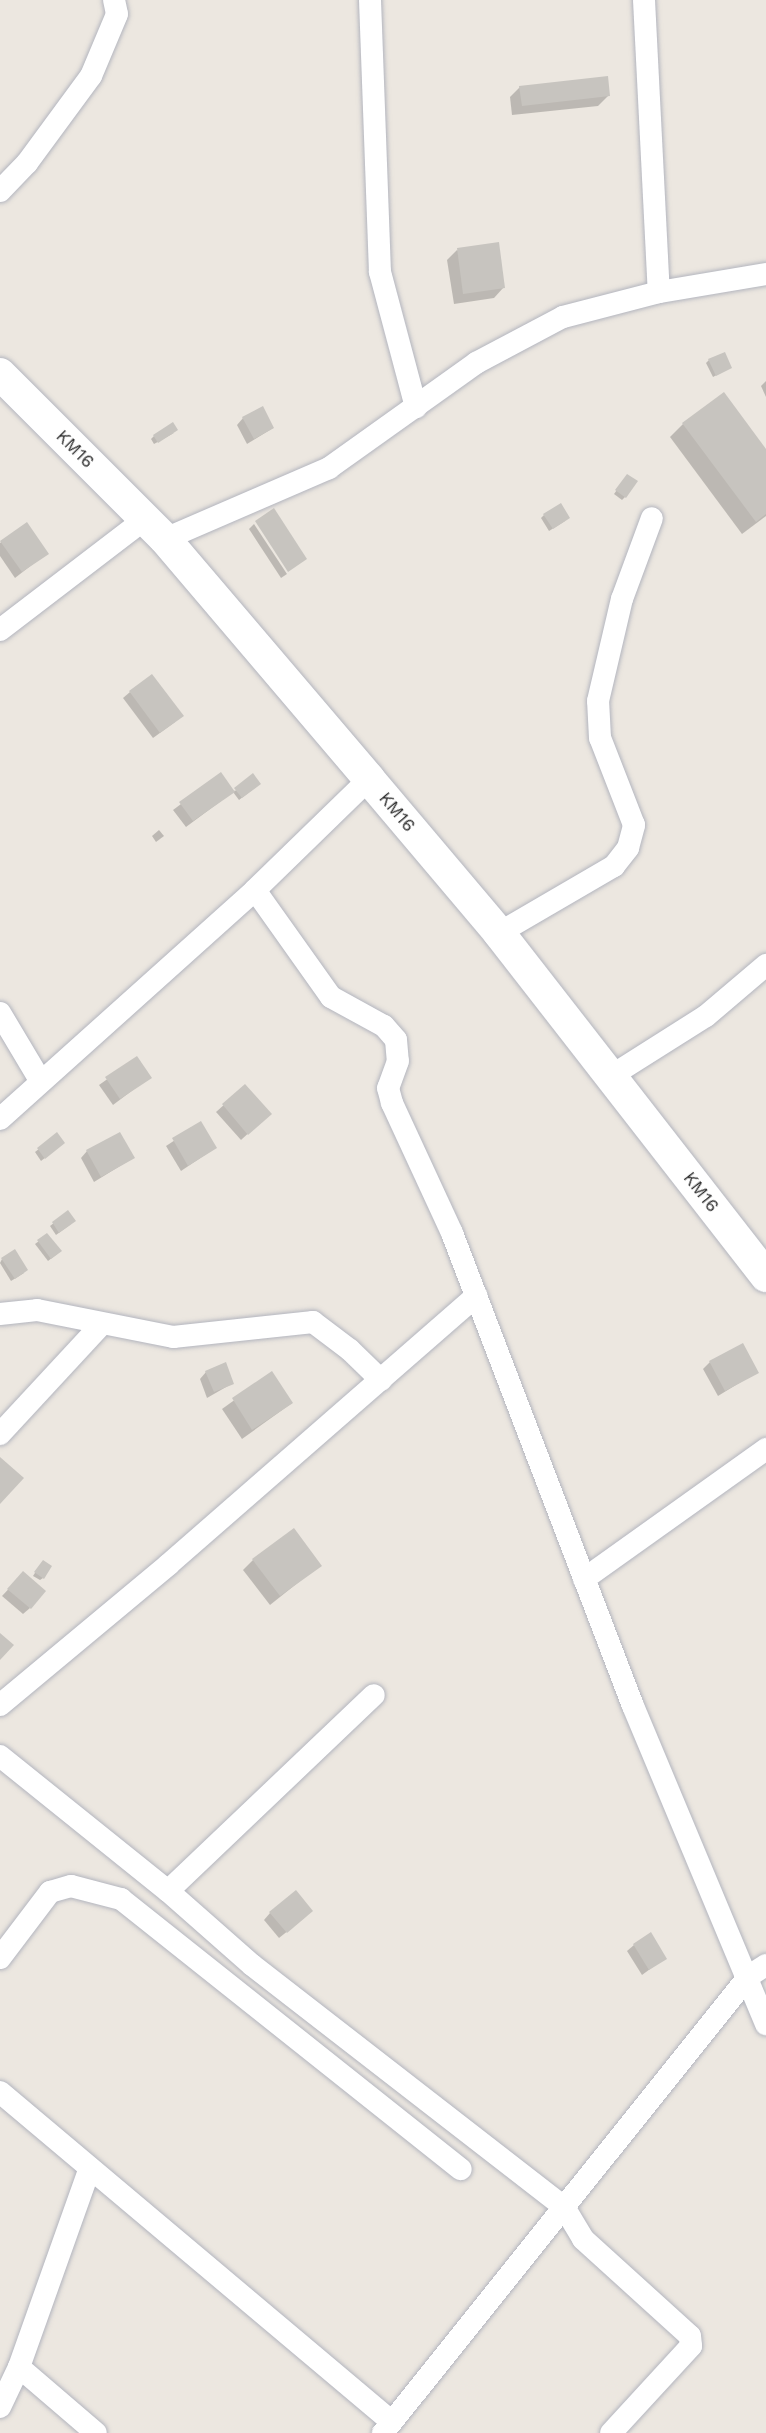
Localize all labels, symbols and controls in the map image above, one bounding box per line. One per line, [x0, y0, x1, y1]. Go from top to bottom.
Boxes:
street label: KM16 [51, 425, 99, 473]
street label: KM16 [374, 788, 420, 836]
street label: KM16 [679, 1168, 723, 1216]

